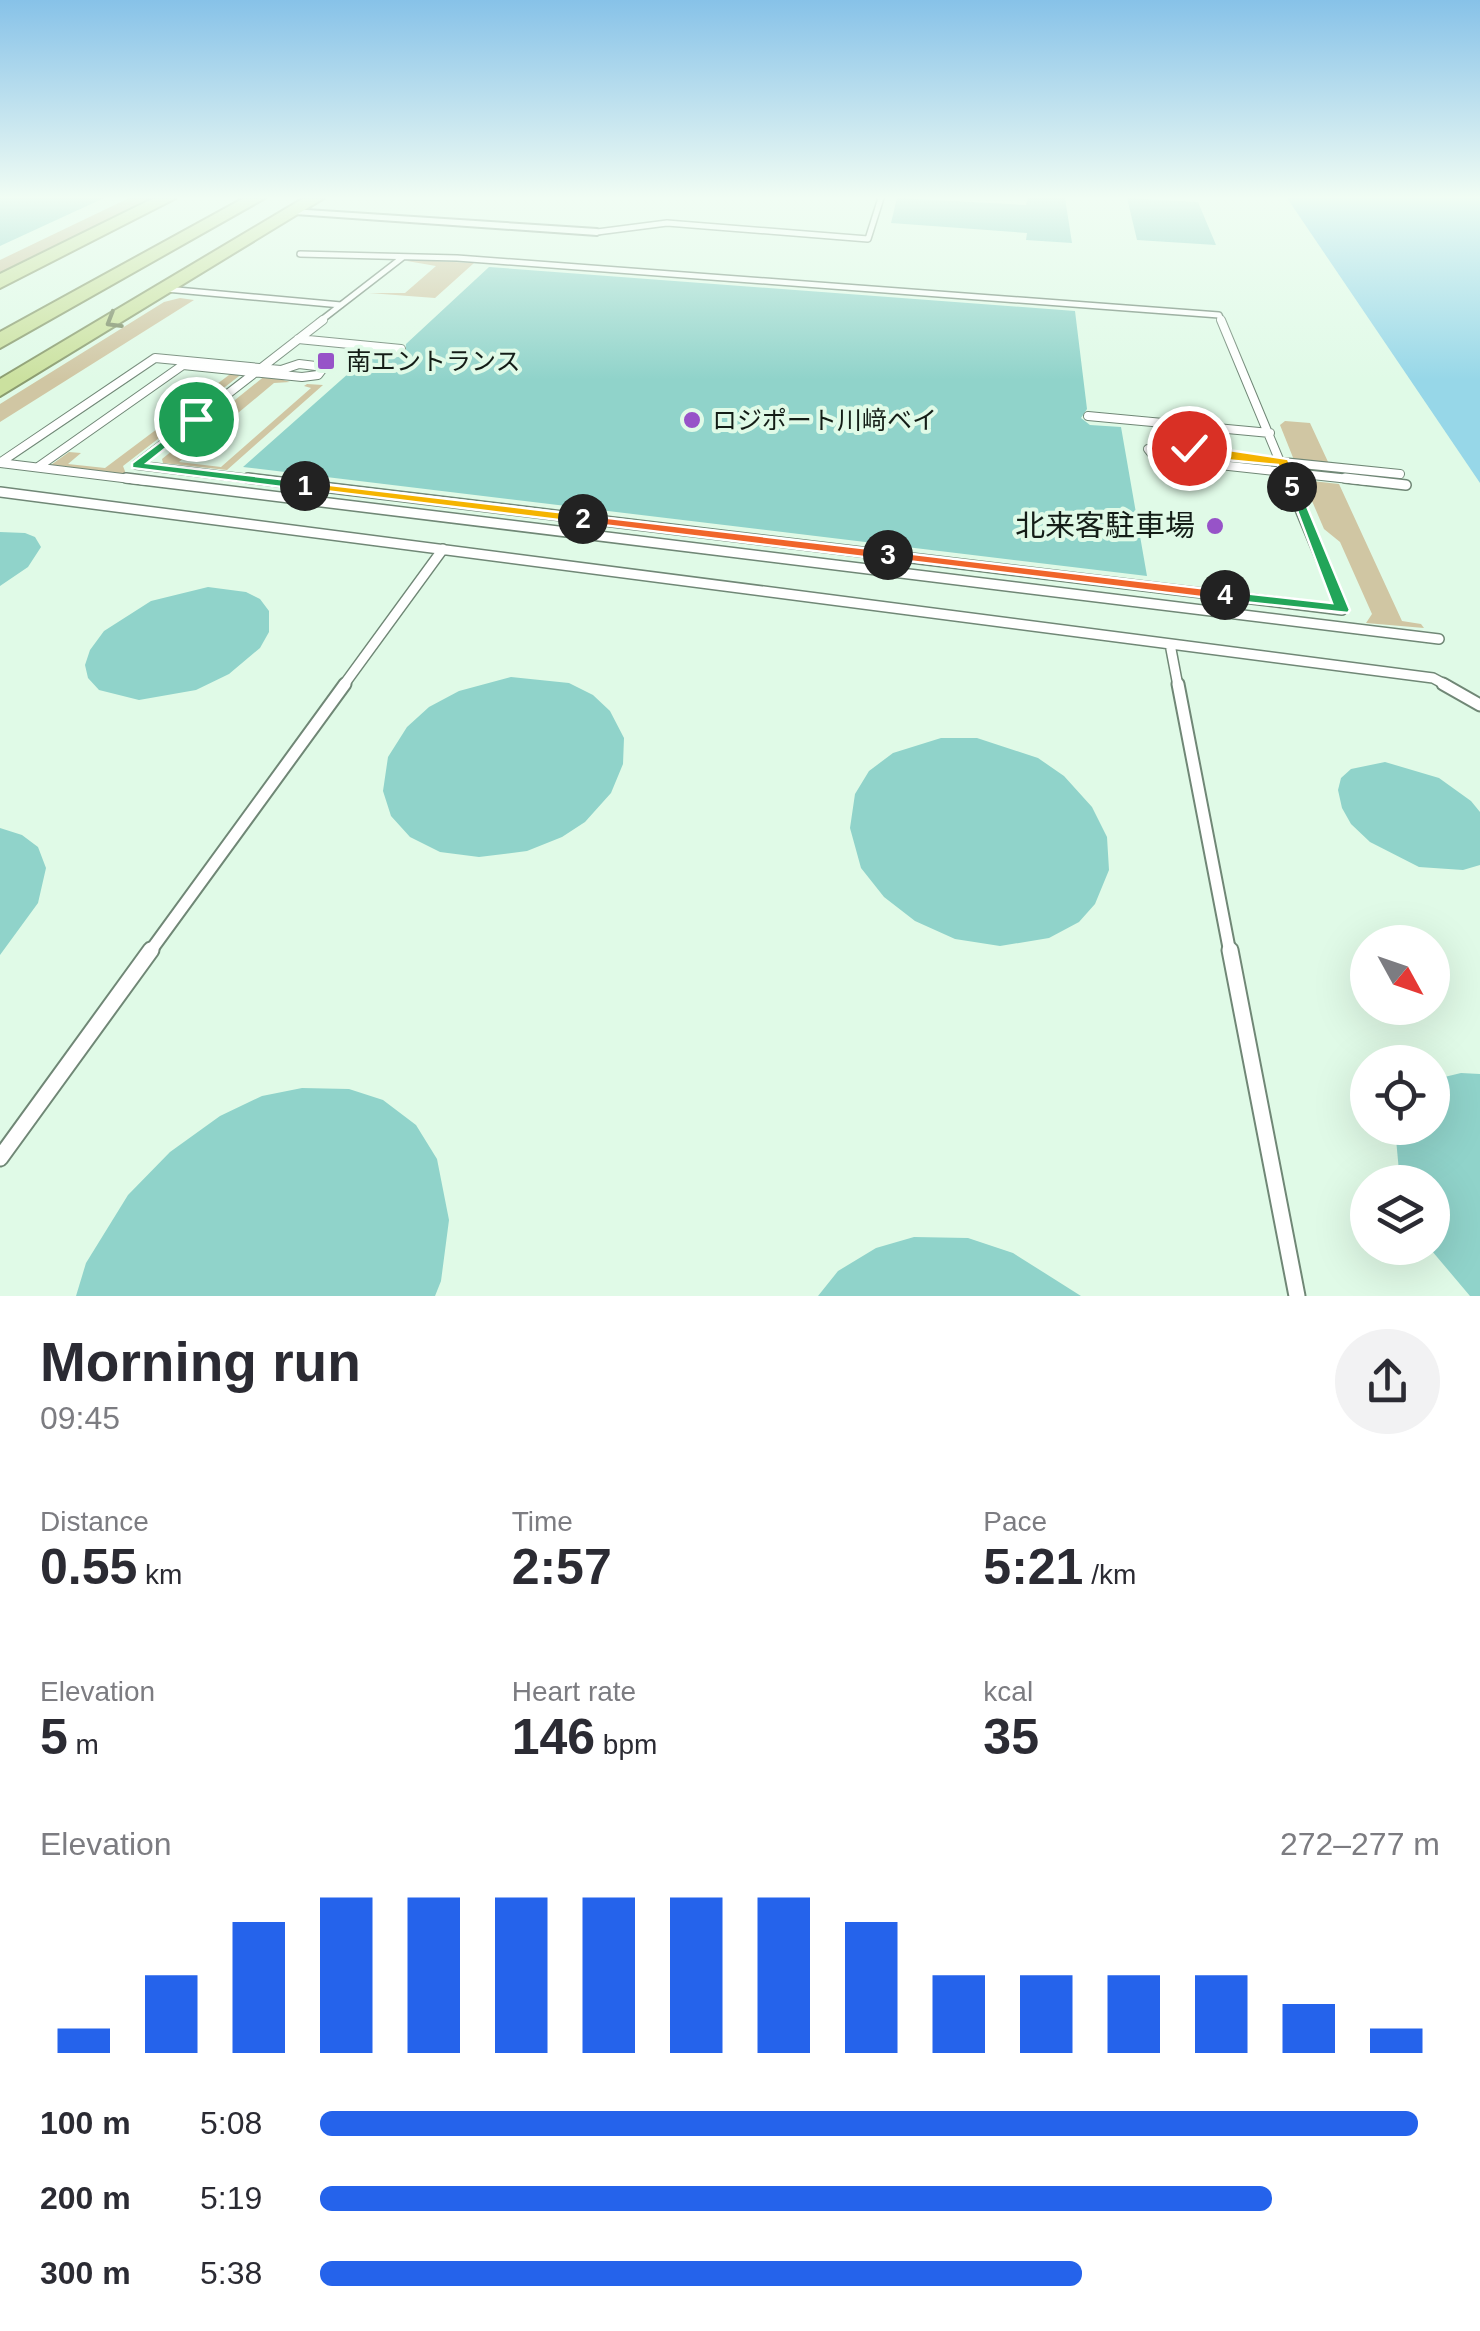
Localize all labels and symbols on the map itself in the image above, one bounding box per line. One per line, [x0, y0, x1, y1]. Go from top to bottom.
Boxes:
one-way arrow [106, 309, 124, 328]
place label: 南エントランス [346, 347, 521, 375]
marker: 南エントランス [315, 350, 337, 372]
pin [154, 377, 239, 462]
place label: ロジポート川﨑ベイ [712, 406, 937, 434]
pin [1147, 406, 1232, 491]
marker: ロジポート川﨑ベイ [681, 409, 703, 431]
pin: 1 [280, 461, 330, 511]
pin: 5 [1267, 462, 1317, 512]
pin: 2 [558, 494, 608, 544]
place label: 北来客駐車場 [1015, 509, 1195, 542]
marker: 北来客駐車場 [1204, 515, 1226, 537]
pin: 3 [863, 530, 913, 580]
pin: 4 [1200, 570, 1250, 620]
north arrow [1350, 925, 1450, 1025]

